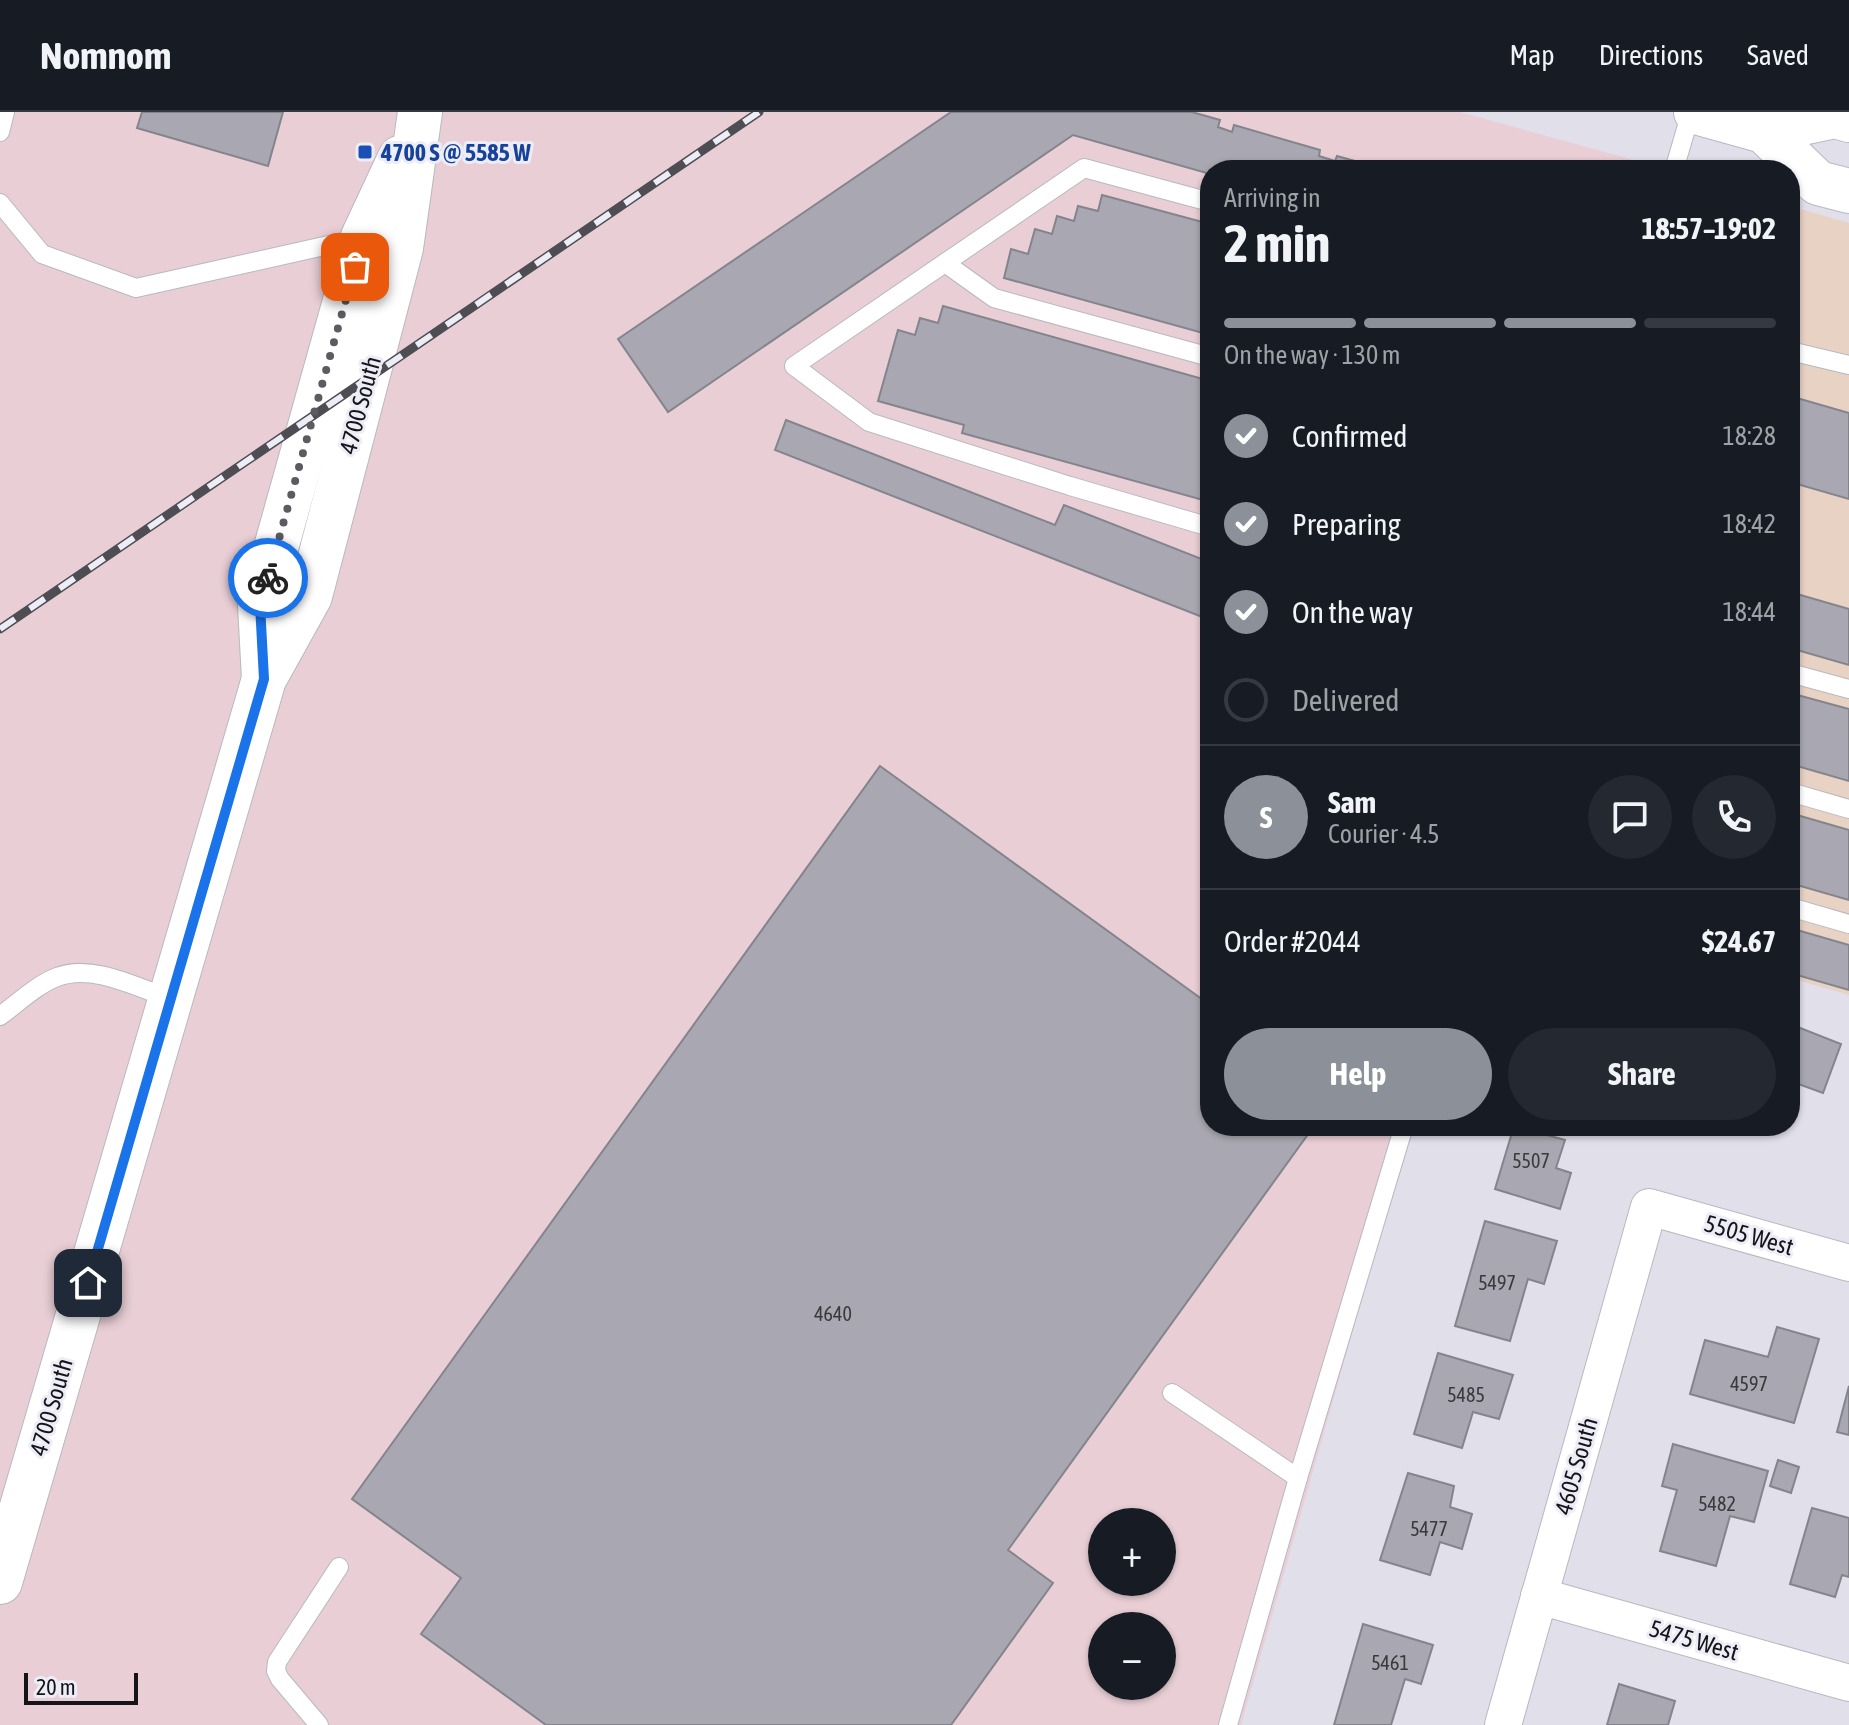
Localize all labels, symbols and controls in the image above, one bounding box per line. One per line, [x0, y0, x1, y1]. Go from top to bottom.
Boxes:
text: Nomnom [40, 34, 171, 77]
text: Map [1510, 39, 1555, 71]
text: Directions [1599, 39, 1703, 71]
text: Saved [1747, 39, 1809, 71]
place label: 4700 S @ 5585 W [380, 139, 531, 166]
marker: 4700 S @ 5585 W [356, 143, 374, 161]
text: Arriving in [1224, 183, 1321, 213]
text: 18:57–19:02 [1641, 211, 1776, 245]
text: 2 min [1224, 213, 1330, 273]
pin [321, 233, 389, 301]
icon: bag [333, 245, 377, 289]
text: On the way · 130 m [1224, 340, 1401, 370]
street label: 4700 South [334, 353, 386, 457]
icon: check [1224, 414, 1268, 458]
text: Confirmed [1292, 419, 1407, 453]
text: 18:28 [1722, 421, 1776, 451]
icon: check [1224, 502, 1268, 546]
text: Preparing [1292, 507, 1401, 541]
text: 18:42 [1722, 509, 1776, 539]
courier [228, 538, 308, 618]
icon: bike [246, 556, 290, 600]
icon: check [1224, 590, 1268, 634]
text: On the way [1292, 595, 1413, 629]
text: 18:44 [1722, 597, 1776, 627]
text: Delivered [1292, 683, 1400, 717]
button: chat [1588, 775, 1672, 859]
button: phone [1692, 775, 1776, 859]
text: Sam [1328, 785, 1376, 819]
text: S [1260, 800, 1272, 834]
text: Courier · 4.5 [1328, 819, 1439, 849]
text: Order #2044 [1224, 924, 1361, 958]
text: $24.67 [1702, 924, 1776, 958]
button: Help [1224, 1028, 1492, 1120]
button: Share [1508, 1028, 1776, 1120]
house number: 5507 [1512, 1149, 1550, 1172]
street label: 5505 West [1701, 1209, 1797, 1261]
pin [54, 1249, 122, 1317]
icon: home [66, 1261, 110, 1305]
house number: 5497 [1478, 1271, 1516, 1294]
house number: 4640 [814, 1302, 852, 1325]
street label: 4700 South [24, 1355, 78, 1459]
house number: 4597 [1730, 1372, 1768, 1395]
house number: 5485 [1447, 1383, 1485, 1406]
street label: 4605 South [1549, 1414, 1603, 1518]
house number: 5482 [1698, 1492, 1736, 1515]
map controls [1088, 1508, 1176, 1700]
button: + [1088, 1508, 1176, 1596]
house number: 5477 [1410, 1517, 1448, 1540]
button: − [1088, 1612, 1176, 1700]
street label: 5475 West [1646, 1614, 1742, 1666]
house number: 5461 [1371, 1651, 1409, 1674]
scale bar [24, 1669, 138, 1705]
text: 20 m [36, 1674, 76, 1700]

